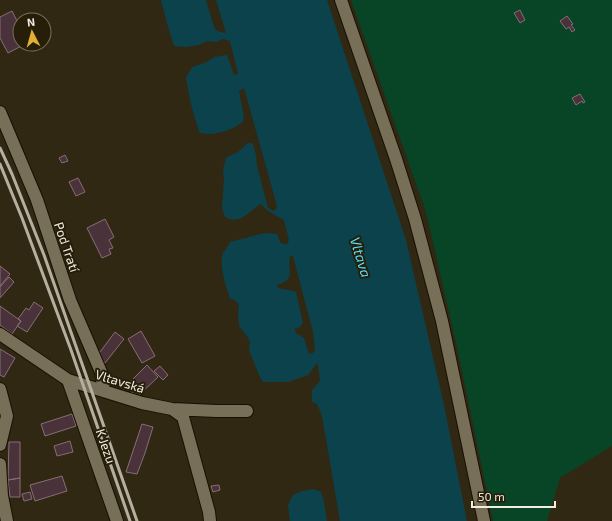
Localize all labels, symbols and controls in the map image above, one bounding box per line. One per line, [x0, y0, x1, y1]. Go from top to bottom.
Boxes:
north arrow [12, 12, 52, 52]
text: N [26, 15, 36, 28]
street label: Pod Tratí [51, 220, 83, 275]
water label: Vltava [347, 235, 375, 279]
street label: Vltavská [93, 366, 147, 396]
street label: K Jezu [93, 427, 119, 465]
scale bar [472, 483, 555, 509]
text: 50 m [478, 489, 505, 503]

